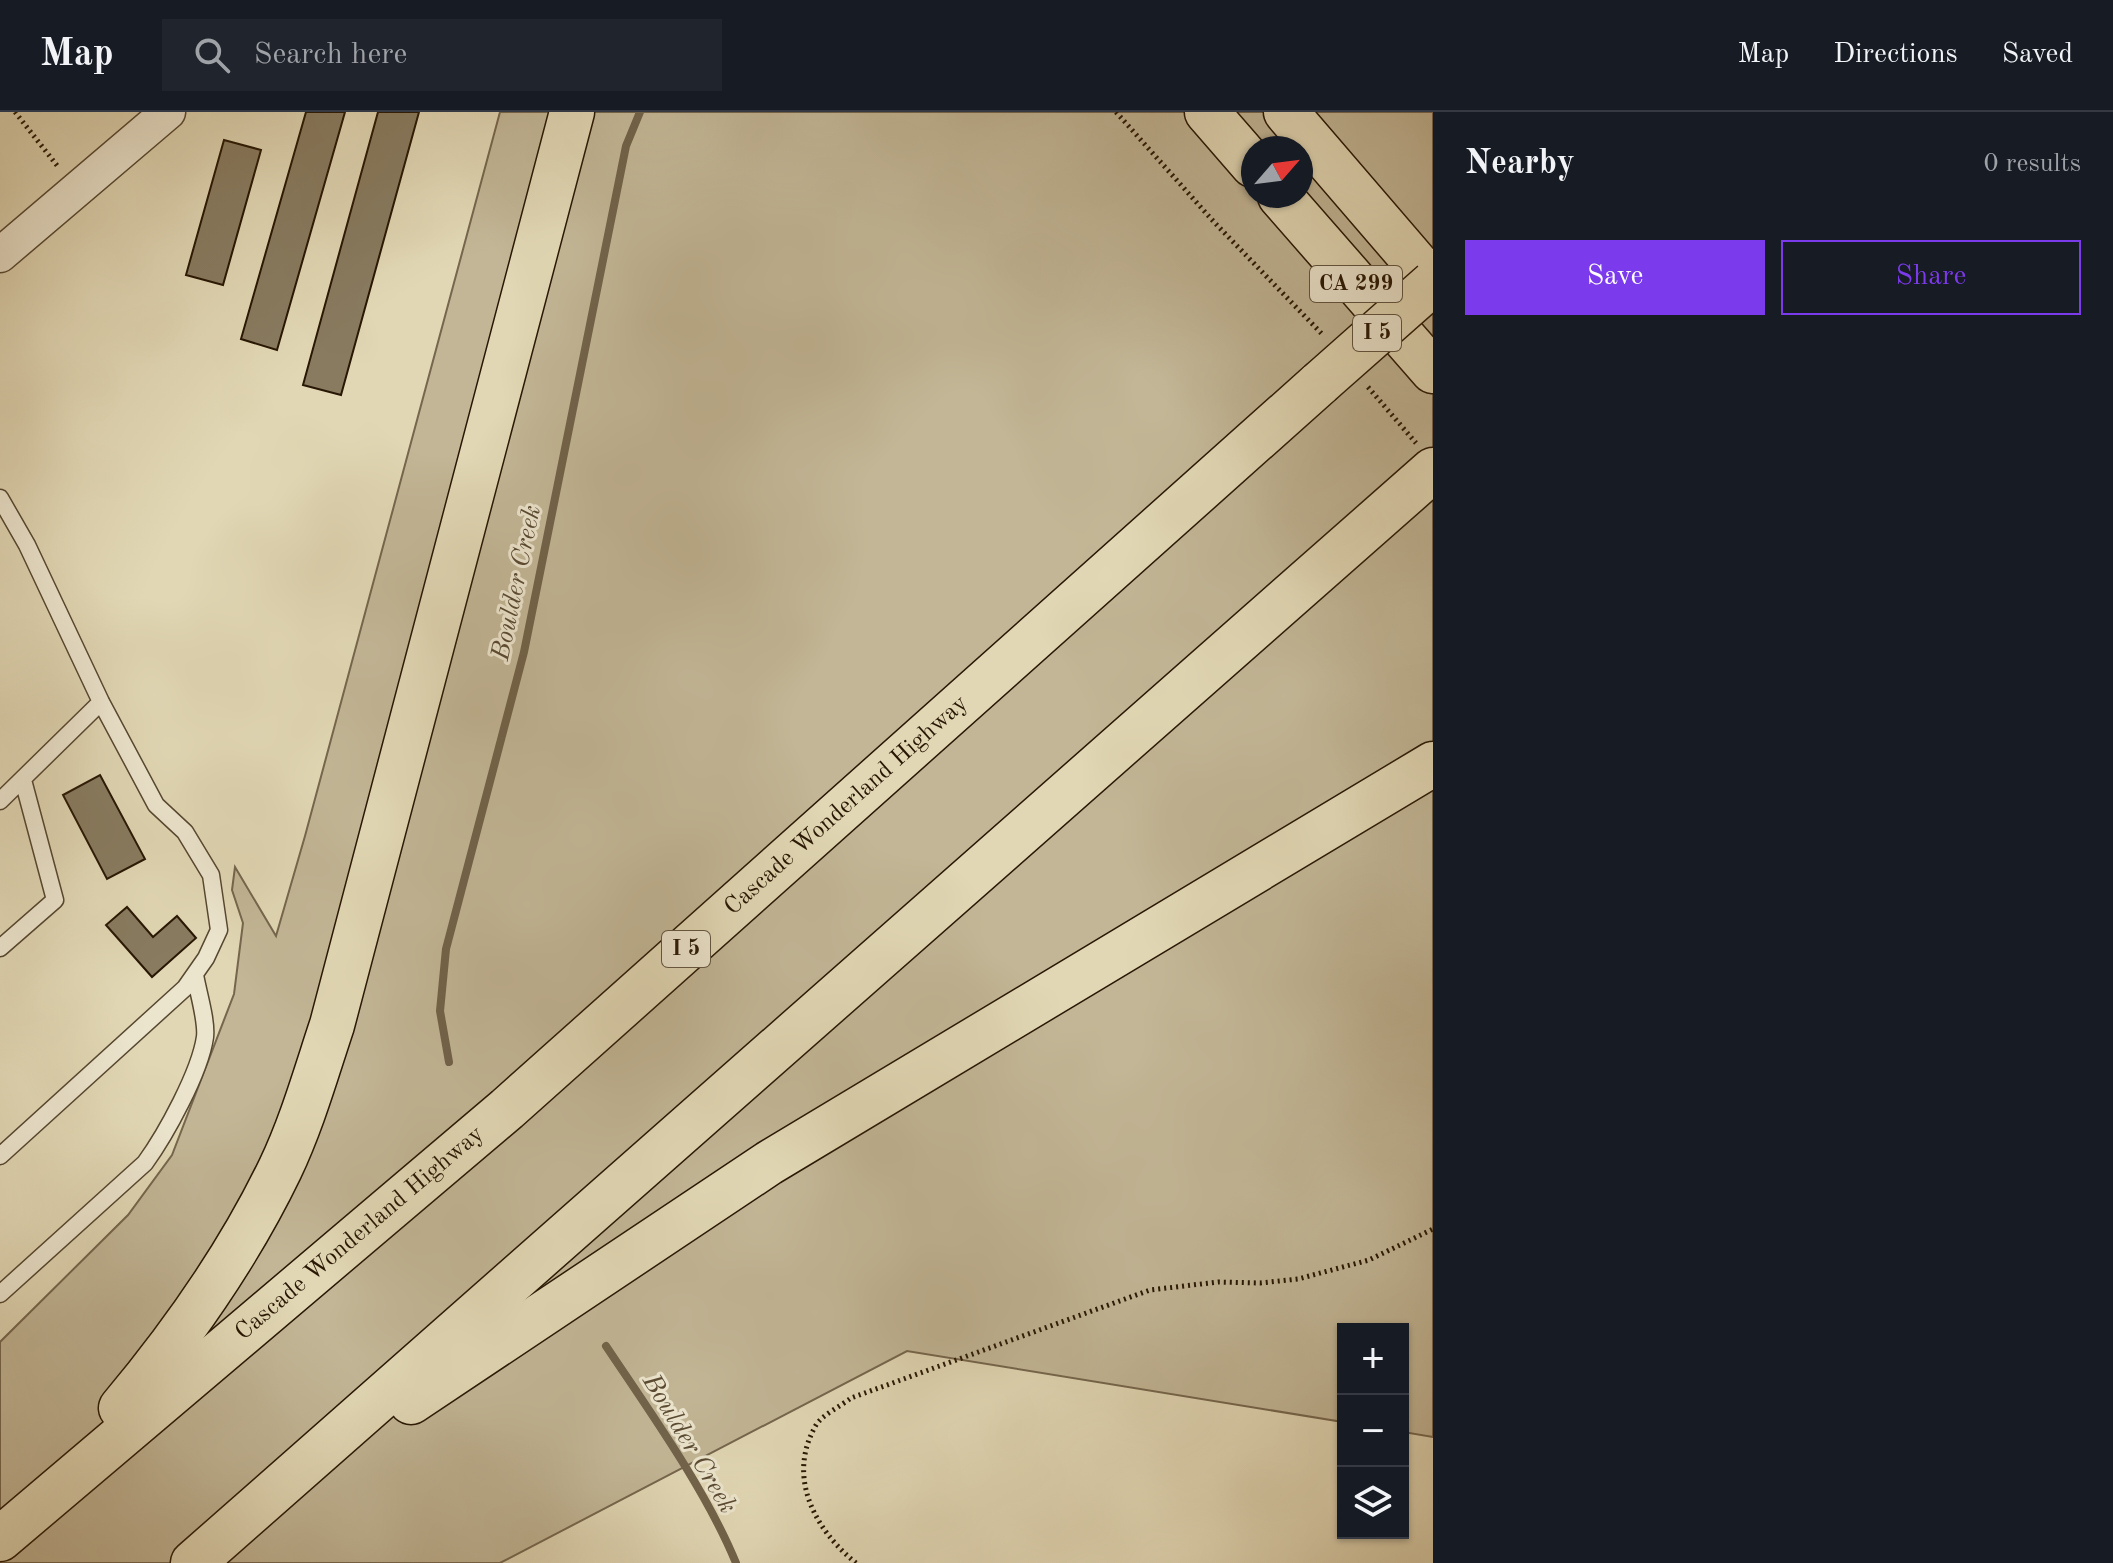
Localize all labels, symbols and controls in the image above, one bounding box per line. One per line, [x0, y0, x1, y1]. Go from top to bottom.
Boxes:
search box [162, 19, 722, 91]
icon: search [190, 33, 234, 77]
text: Map [40, 36, 114, 74]
text: Search here [254, 40, 407, 70]
text: Map [1737, 41, 1789, 69]
text: Directions [1833, 41, 1958, 69]
text: Saved [2002, 41, 2073, 69]
north arrow [1241, 136, 1313, 208]
text: Nearby [1465, 147, 1575, 181]
text: 0 results [1983, 151, 2081, 177]
button: Save [1465, 240, 1765, 315]
button: Share [1781, 240, 2081, 315]
road number: CA 299 [1310, 266, 1402, 302]
road number: I 5 [1353, 315, 1401, 351]
water label: Boulder Creek [488, 503, 546, 664]
street label: Cascade Wonderland Highway [720, 691, 973, 920]
road number: I 5 [662, 931, 710, 967]
street label: Cascade Wonderland Highway [231, 1122, 489, 1345]
map controls [1337, 1323, 1409, 1539]
button: + [1337, 1323, 1409, 1395]
water label: Boulder Creek [637, 1369, 741, 1518]
button: − [1337, 1395, 1409, 1467]
button: layers [1337, 1467, 1409, 1539]

